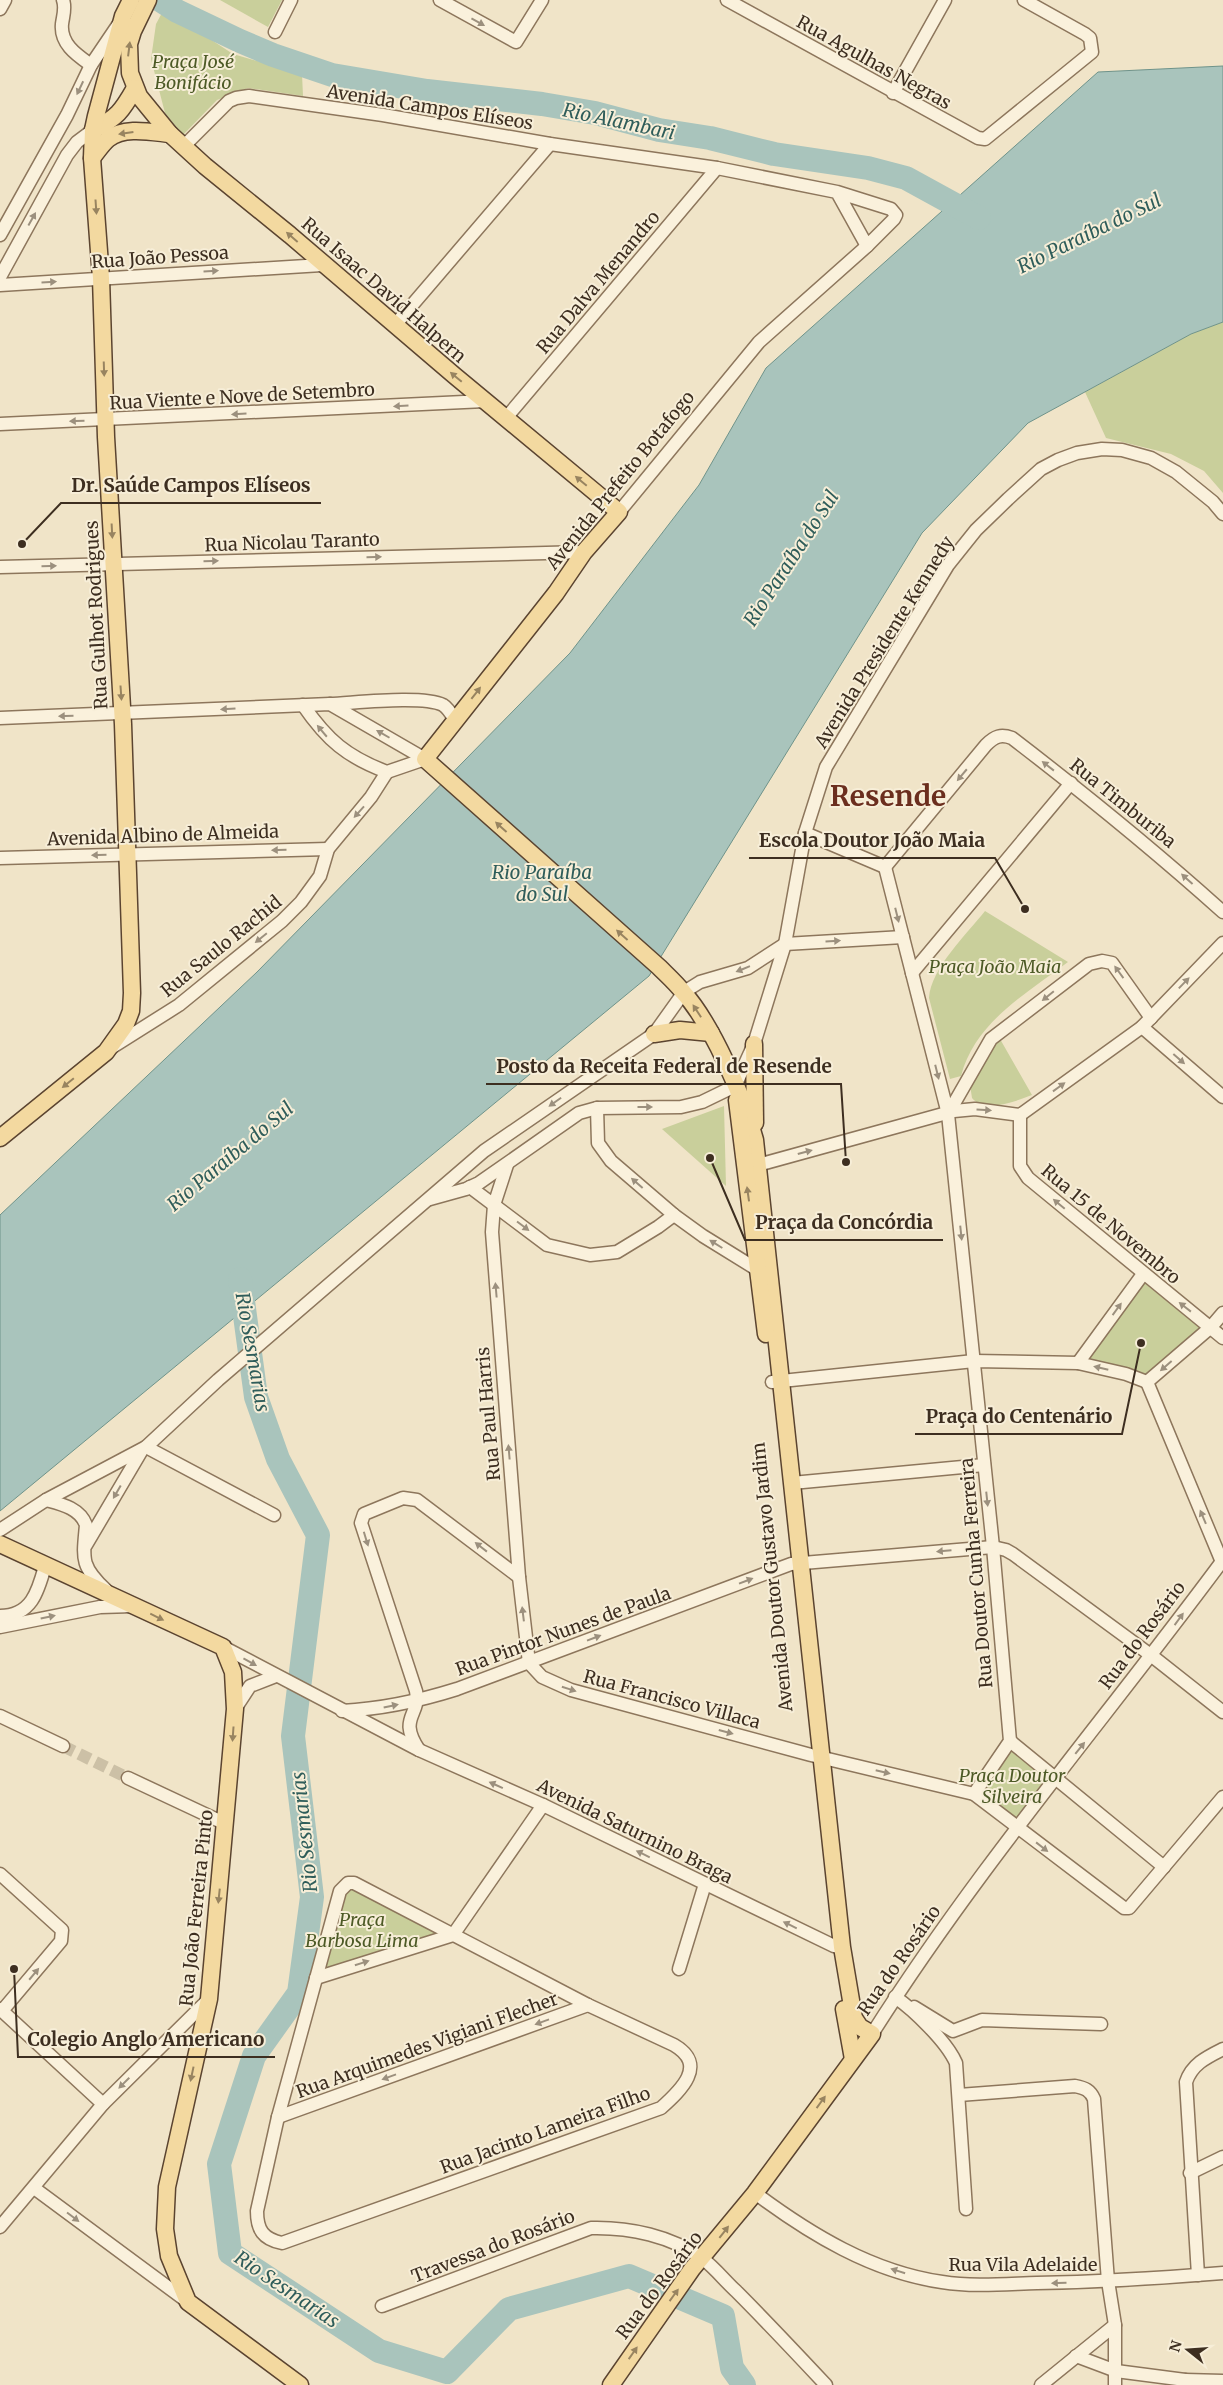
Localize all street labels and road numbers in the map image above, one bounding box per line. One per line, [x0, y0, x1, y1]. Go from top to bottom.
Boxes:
street label: Rua Agulhas Negras [793, 10, 956, 114]
street label: Avenida Campos Elíseos [324, 79, 535, 135]
street label: Rua Dalva Menandro [531, 206, 665, 358]
street label: Rua Isaac David Halpern [297, 212, 471, 368]
street label: Rua João Pessoa [90, 241, 230, 273]
street label: Rua Viente e Nove de Setembro [109, 378, 375, 414]
street label: Avenida Prefeito Botafogo [540, 386, 699, 575]
street label: Rua Gulhot Rodrigues [80, 520, 112, 710]
street label: Rua Nicolau Taranto [204, 527, 380, 557]
street label: Avenida Presidente Kennedy [809, 531, 959, 753]
street label: Rua Timburiba [1065, 753, 1181, 853]
street label: Avenida Albino de Almeida [46, 819, 280, 851]
street label: Rua Saulo Rachid [156, 890, 286, 1002]
street label: Rua 15 de Novembro [1037, 1159, 1185, 1289]
street label: Rua Paul Harris [471, 1346, 505, 1482]
street label: Avenida Doutor Gustavo Jardim [746, 1441, 798, 1714]
street label: Rua Doutor Cunha Ferreira [954, 1457, 998, 1689]
street label: Rua do Rosário [1094, 1576, 1190, 1694]
street label: Rua Pintor Nunes de Paula [452, 1581, 674, 1681]
street label: Rua Francisco Villaca [581, 1664, 763, 1734]
street label: Avenida Saturnino Braga [532, 1773, 737, 1889]
street label: Rua João Ferreira Pinto [174, 1809, 218, 2007]
street label: Rua do Rosário [853, 1900, 945, 2020]
street label: Rua Arquimedes Vigiani Flecher [293, 1987, 561, 2103]
street label: Rua Jacinto Lameira Filho [437, 2081, 653, 2179]
street label: Travessa do Rosário [408, 2204, 578, 2288]
street label: Rua do Rosário [611, 2226, 707, 2344]
street label: Rua Vila Adelaide [948, 2253, 1098, 2276]

